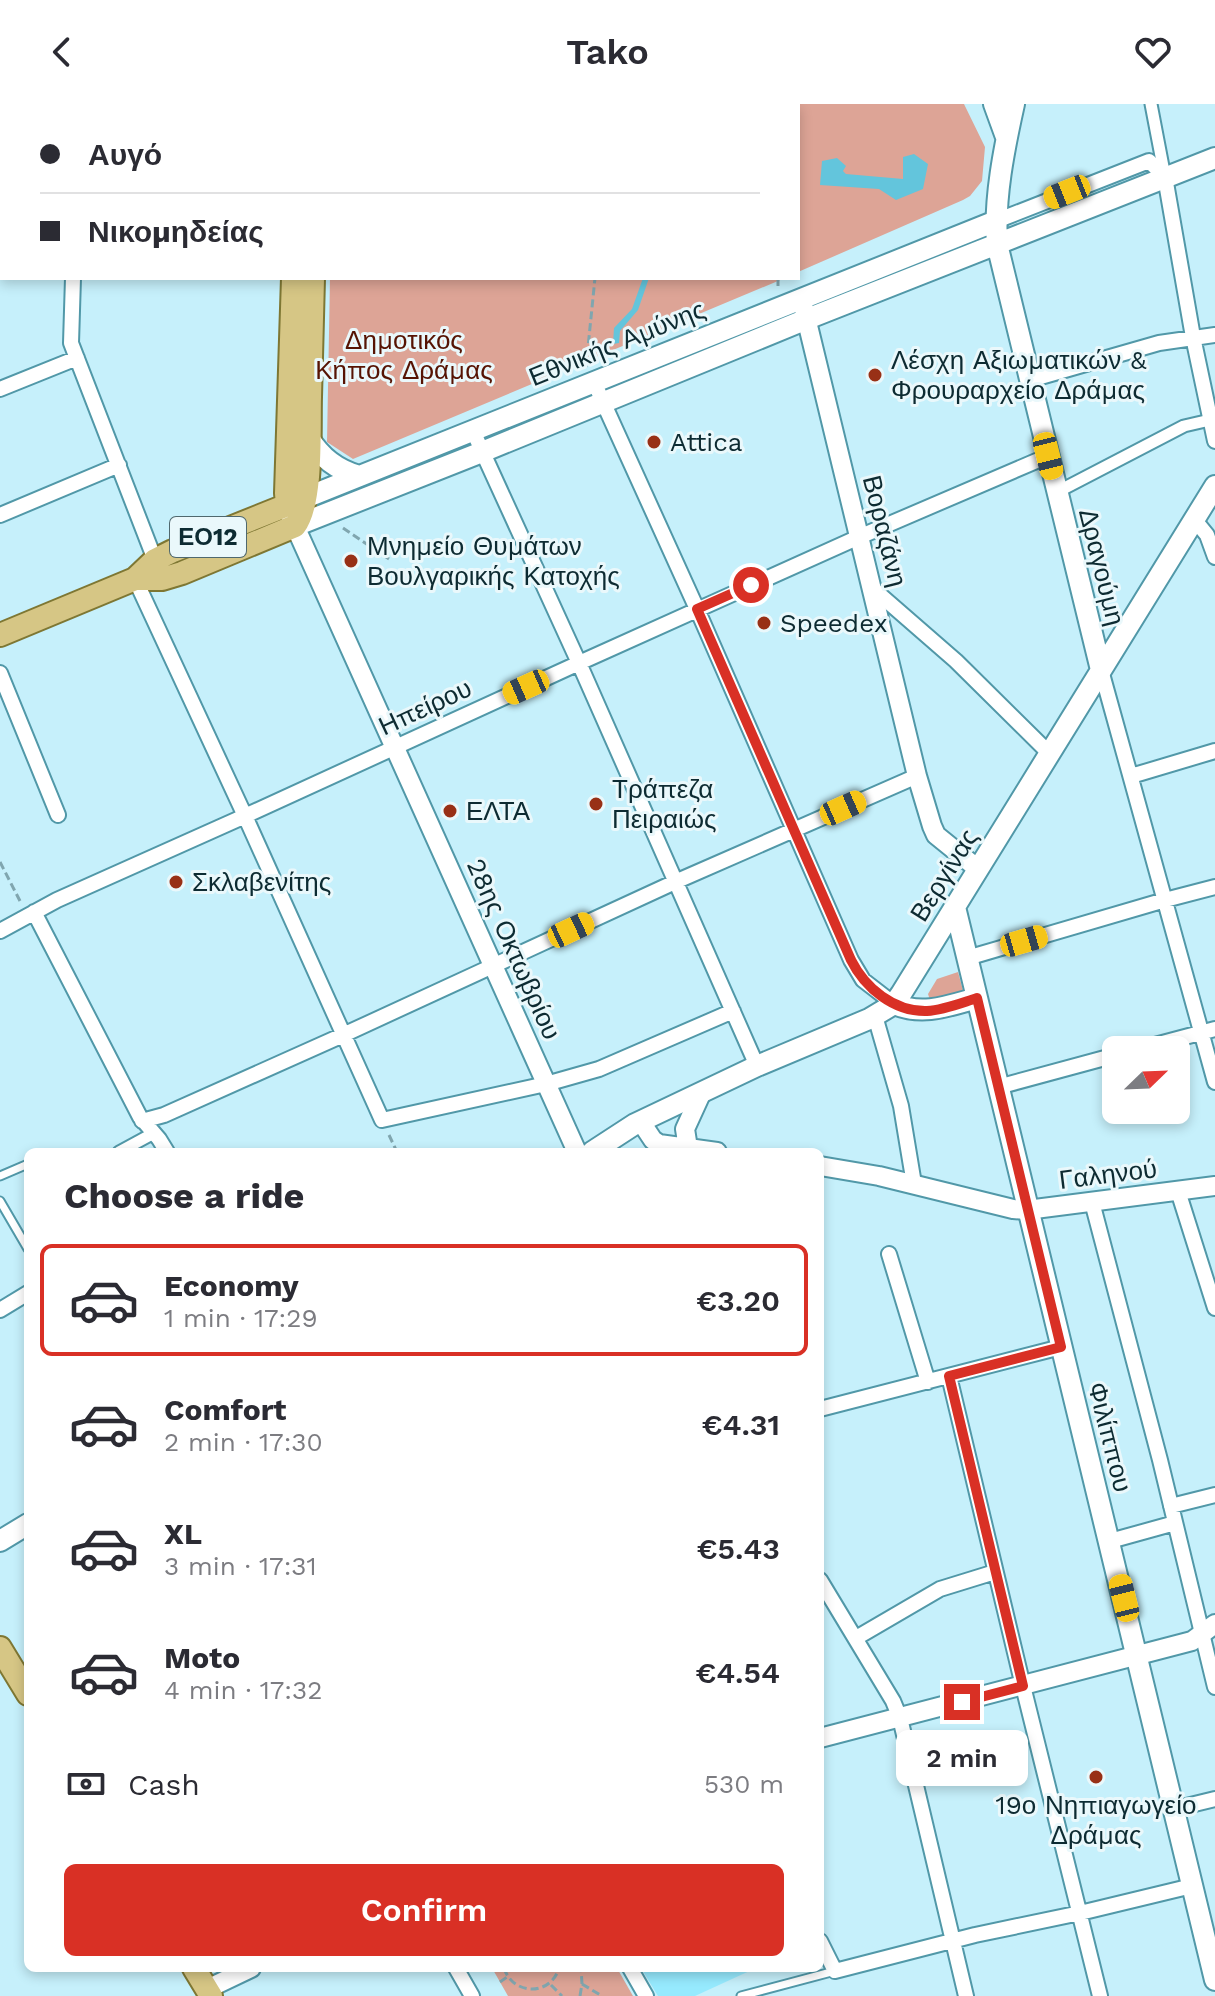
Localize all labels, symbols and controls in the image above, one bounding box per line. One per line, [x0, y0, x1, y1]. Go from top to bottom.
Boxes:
icon: back [40, 30, 84, 74]
icon: heart [1131, 30, 1175, 74]
text: Tako [566, 31, 649, 73]
text: Αυγό [88, 137, 162, 172]
car [1040, 172, 1094, 212]
text: Νικομηδείας [88, 214, 264, 249]
street label: Εθνικής Αμύνης [525, 294, 709, 392]
park label: Δημοτικός Κήπος Δράμας [315, 325, 493, 385]
place label: Λέσχη Αξιωματικών & Φρουραρχείο Δράμας [891, 345, 1147, 405]
marker: Λέσχη Αξιωματικών & Φρουραρχείο Δράμας [866, 366, 884, 384]
place label: Attica [670, 427, 743, 457]
car [1031, 430, 1065, 482]
marker: Attica [645, 433, 663, 451]
street label: Βοραζάνη [857, 472, 913, 590]
street label: Δραγούμη [1073, 505, 1131, 629]
road number: ΕΟ12 [170, 517, 246, 557]
place label: Μνημείο Θυμάτων Βουλγαρικής Κατοχής [367, 531, 620, 591]
marker: Μνημείο Θυμάτων Βουλγαρικής Κατοχής [342, 552, 360, 570]
route start [733, 567, 769, 603]
place label: Speedex [780, 608, 888, 638]
marker: Speedex [755, 614, 773, 632]
car [499, 666, 553, 708]
street label: Ηπείρου [374, 673, 476, 741]
place label: Τράπεζα Πειραιώς [612, 774, 717, 834]
car [816, 787, 870, 829]
marker: Τράπεζα Πειραιώς [587, 795, 605, 813]
place label: ΕΛΤΑ [466, 796, 531, 826]
marker: ΕΛΤΑ [441, 802, 459, 820]
street label: Βεργίνας [904, 823, 984, 927]
street label: 28ης Οκτωβρίου [461, 854, 567, 1044]
place label: Σκλαβενίτης [192, 867, 331, 897]
marker: Σκλαβενίτης [167, 873, 185, 891]
car [544, 909, 598, 951]
car [998, 923, 1050, 959]
north arrow [1102, 1036, 1190, 1124]
map controls [1102, 1036, 1190, 1124]
street label: Γαληνού [1057, 1153, 1159, 1195]
text: Choose a ride [64, 1175, 304, 1217]
icon: car [68, 1264, 140, 1336]
text: Economy [164, 1268, 299, 1303]
text: €3.20 [696, 1283, 780, 1318]
text: 1 min · 17:29 [164, 1303, 318, 1333]
street label: Φιλίππου [1082, 1379, 1138, 1495]
icon: car [68, 1388, 140, 1460]
text: Comfort [164, 1392, 286, 1427]
text: €4.31 [702, 1407, 780, 1442]
text: 2 min · 17:30 [164, 1427, 323, 1457]
icon: car [68, 1512, 140, 1584]
text: XL [164, 1516, 202, 1551]
text: €5.43 [697, 1531, 780, 1566]
text: 3 min · 17:31 [164, 1551, 317, 1581]
car [1107, 1572, 1141, 1624]
icon: car [68, 1636, 140, 1708]
text: Moto [164, 1640, 240, 1675]
text: €4.54 [695, 1655, 780, 1690]
text: 4 min · 17:32 [164, 1675, 322, 1705]
route end [944, 1684, 980, 1720]
callout: 2 min [896, 1730, 1028, 1786]
text: 2 min [926, 1743, 998, 1773]
icon: cash [64, 1762, 108, 1806]
text: Cash [128, 1767, 200, 1802]
marker: 19ο Νηπιαγωγείο Δράμας [1087, 1768, 1105, 1786]
text: 530 m [704, 1769, 784, 1799]
place label: 19ο Νηπιαγωγείο Δράμας [996, 1790, 1196, 1850]
button: Confirm [64, 1864, 784, 1956]

